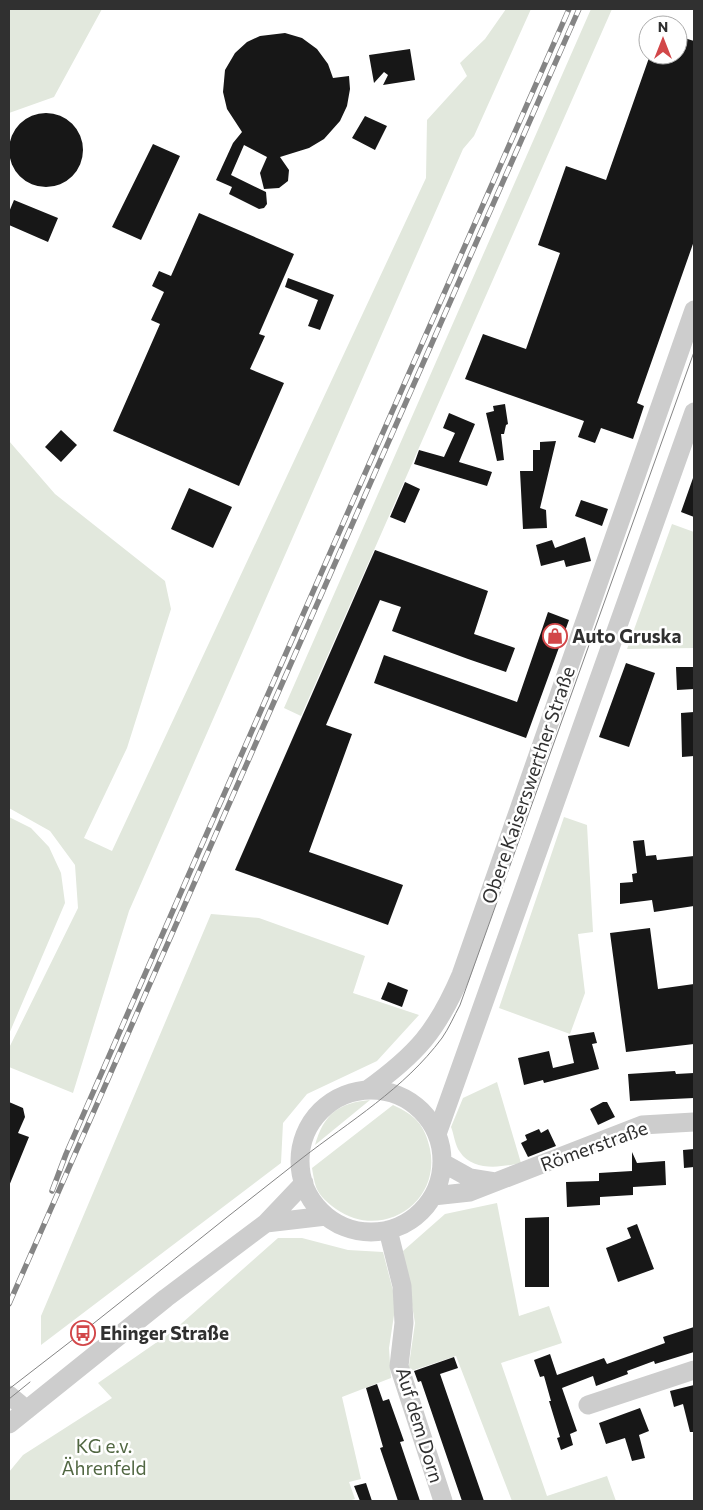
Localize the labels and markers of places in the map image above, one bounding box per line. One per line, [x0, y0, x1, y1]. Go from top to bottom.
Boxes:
shop icon: Auto Gruska [542, 623, 568, 649]
place label: Auto Gruska [572, 624, 682, 647]
bus stop icon: Ehinger Straße [70, 1320, 96, 1346]
place label: Ehinger Straße [100, 1321, 229, 1344]

